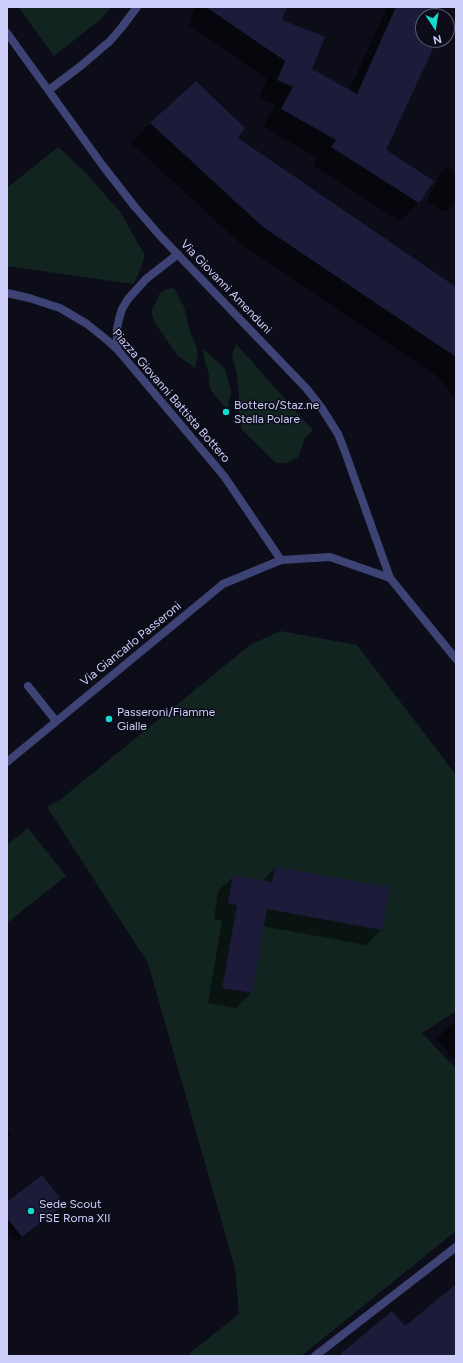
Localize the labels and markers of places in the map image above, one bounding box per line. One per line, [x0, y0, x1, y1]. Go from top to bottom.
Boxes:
place label: Bottero/Staz.ne Stella Polare [234, 398, 319, 426]
marker: Bottero/Staz.ne Stella Polare [221, 407, 231, 417]
place label: Passeroni/Fiamme Gialle [117, 705, 215, 733]
marker: Passeroni/Fiamme Gialle [104, 714, 114, 724]
place label: Sede Scout FSE Roma XII [39, 1197, 111, 1225]
marker: Sede Scout FSE Roma XII [26, 1206, 36, 1216]

